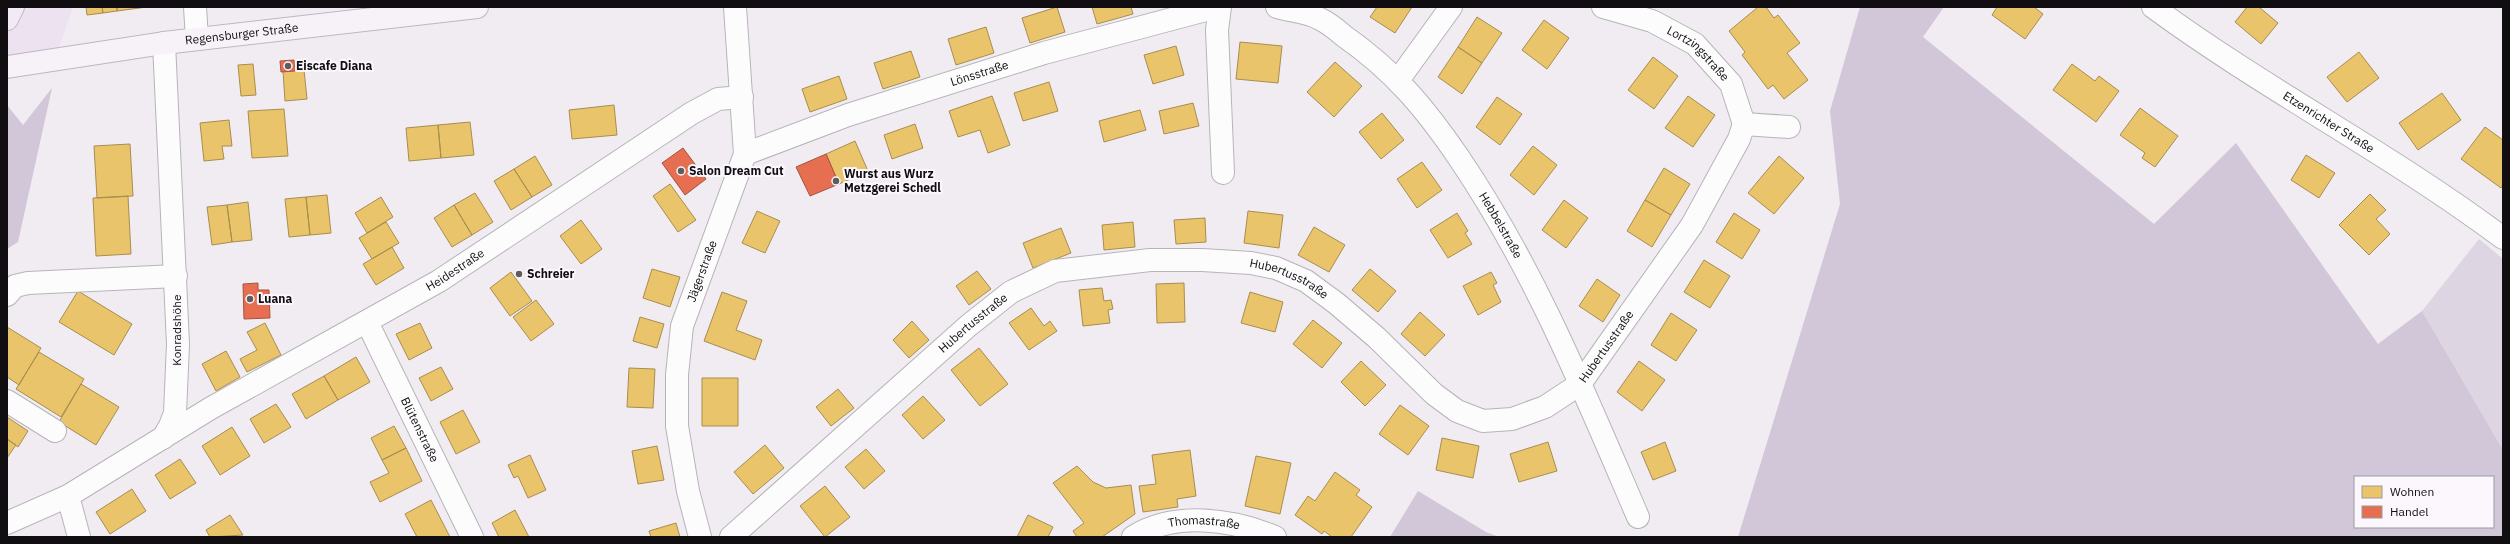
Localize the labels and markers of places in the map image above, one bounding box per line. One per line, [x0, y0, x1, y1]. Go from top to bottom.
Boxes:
place label: Eiscafe Diana [296, 58, 372, 73]
marker: Eiscafe Diana [283, 61, 293, 71]
place label: Salon Dream Cut [689, 163, 784, 178]
marker: Salon Dream Cut [676, 166, 686, 176]
place label: Wurst aus Wurz Metzgerei Schedl [844, 166, 941, 195]
marker: Wurst aus Wurz Metzgerei Schedl [831, 176, 841, 186]
place label: Schreier [527, 266, 575, 281]
marker: Schreier [514, 269, 524, 279]
place label: Luana [258, 291, 292, 306]
marker: Luana [245, 294, 255, 304]

